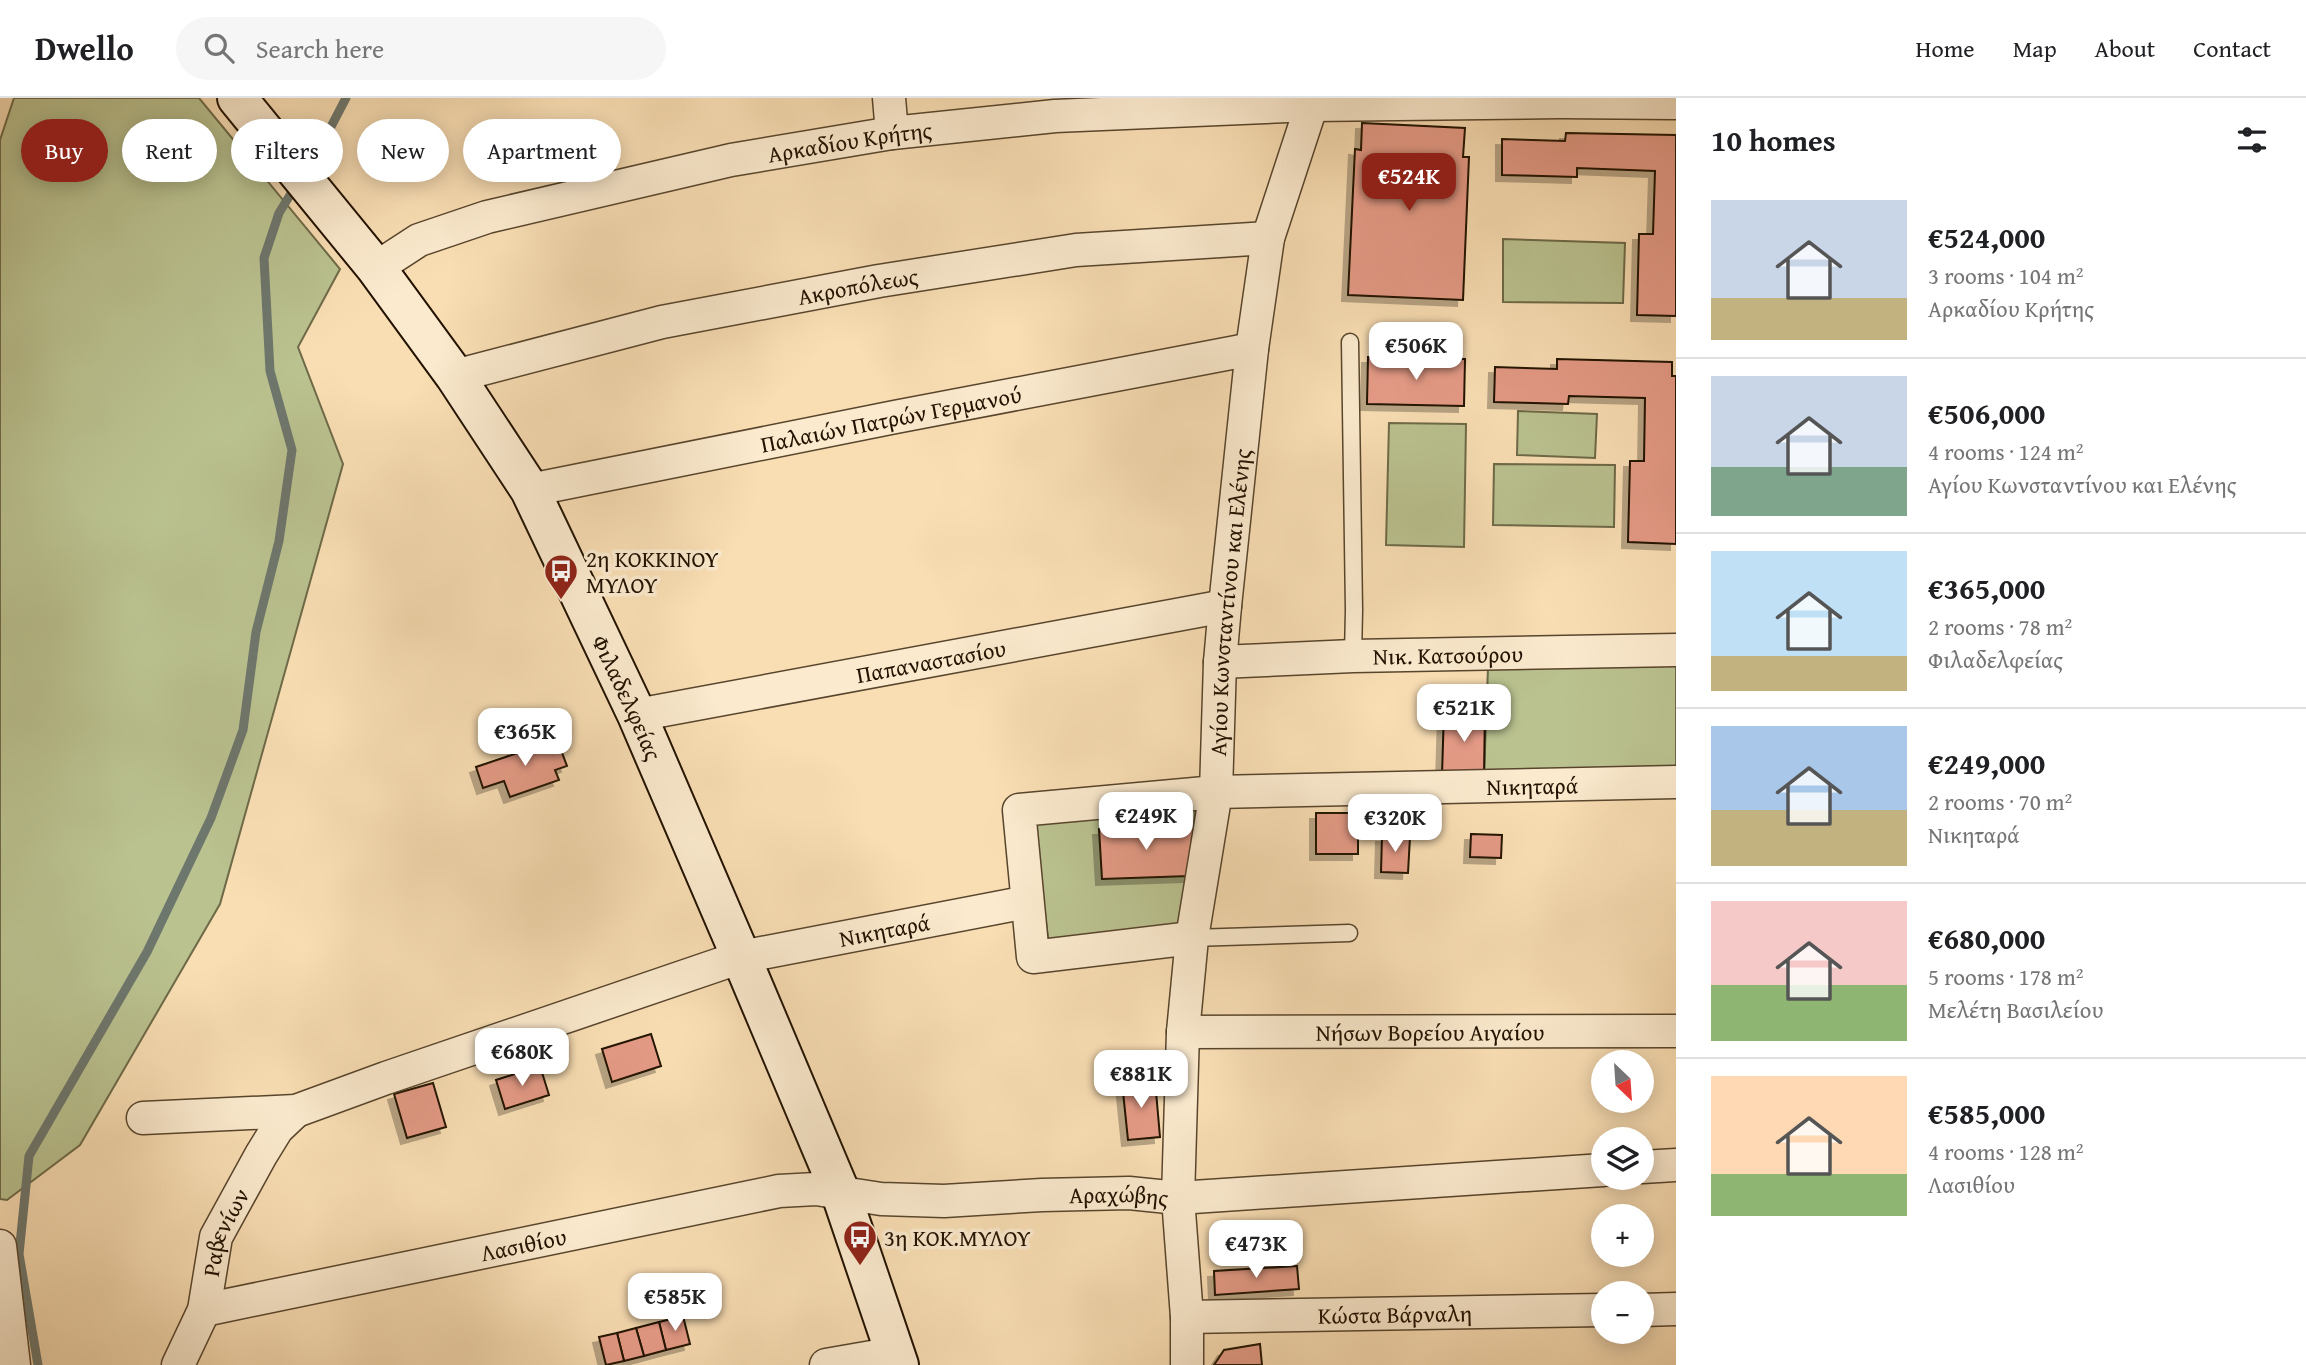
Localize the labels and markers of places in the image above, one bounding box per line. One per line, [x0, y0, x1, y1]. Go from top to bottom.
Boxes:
pin: €524K [1360, 153, 1458, 213]
pin: €506K [1367, 322, 1465, 382]
place label: 2η ΚΟΚΚΙΝΟΥ ΜΥΛΟΥ [586, 542, 719, 601]
bus stop icon: 2η ΚΟΚΚΙΝΟΥ ΜΥΛΟΥ [542, 552, 580, 601]
pin: €521K [1415, 684, 1513, 744]
pin: €365K [476, 708, 574, 768]
pin: €249K [1097, 792, 1195, 852]
pin: €320K [1346, 794, 1444, 854]
pin: €680K [473, 1028, 571, 1088]
pin: €881K [1092, 1051, 1190, 1110]
bus stop icon: 3η ΚΟΚ.ΜΥΛΟΥ [841, 1218, 879, 1267]
pin: €473K [1207, 1220, 1305, 1280]
place label: 3η ΚΟΚ.ΜΥΛΟΥ [884, 1221, 1031, 1254]
pin: €585K [626, 1274, 724, 1333]

